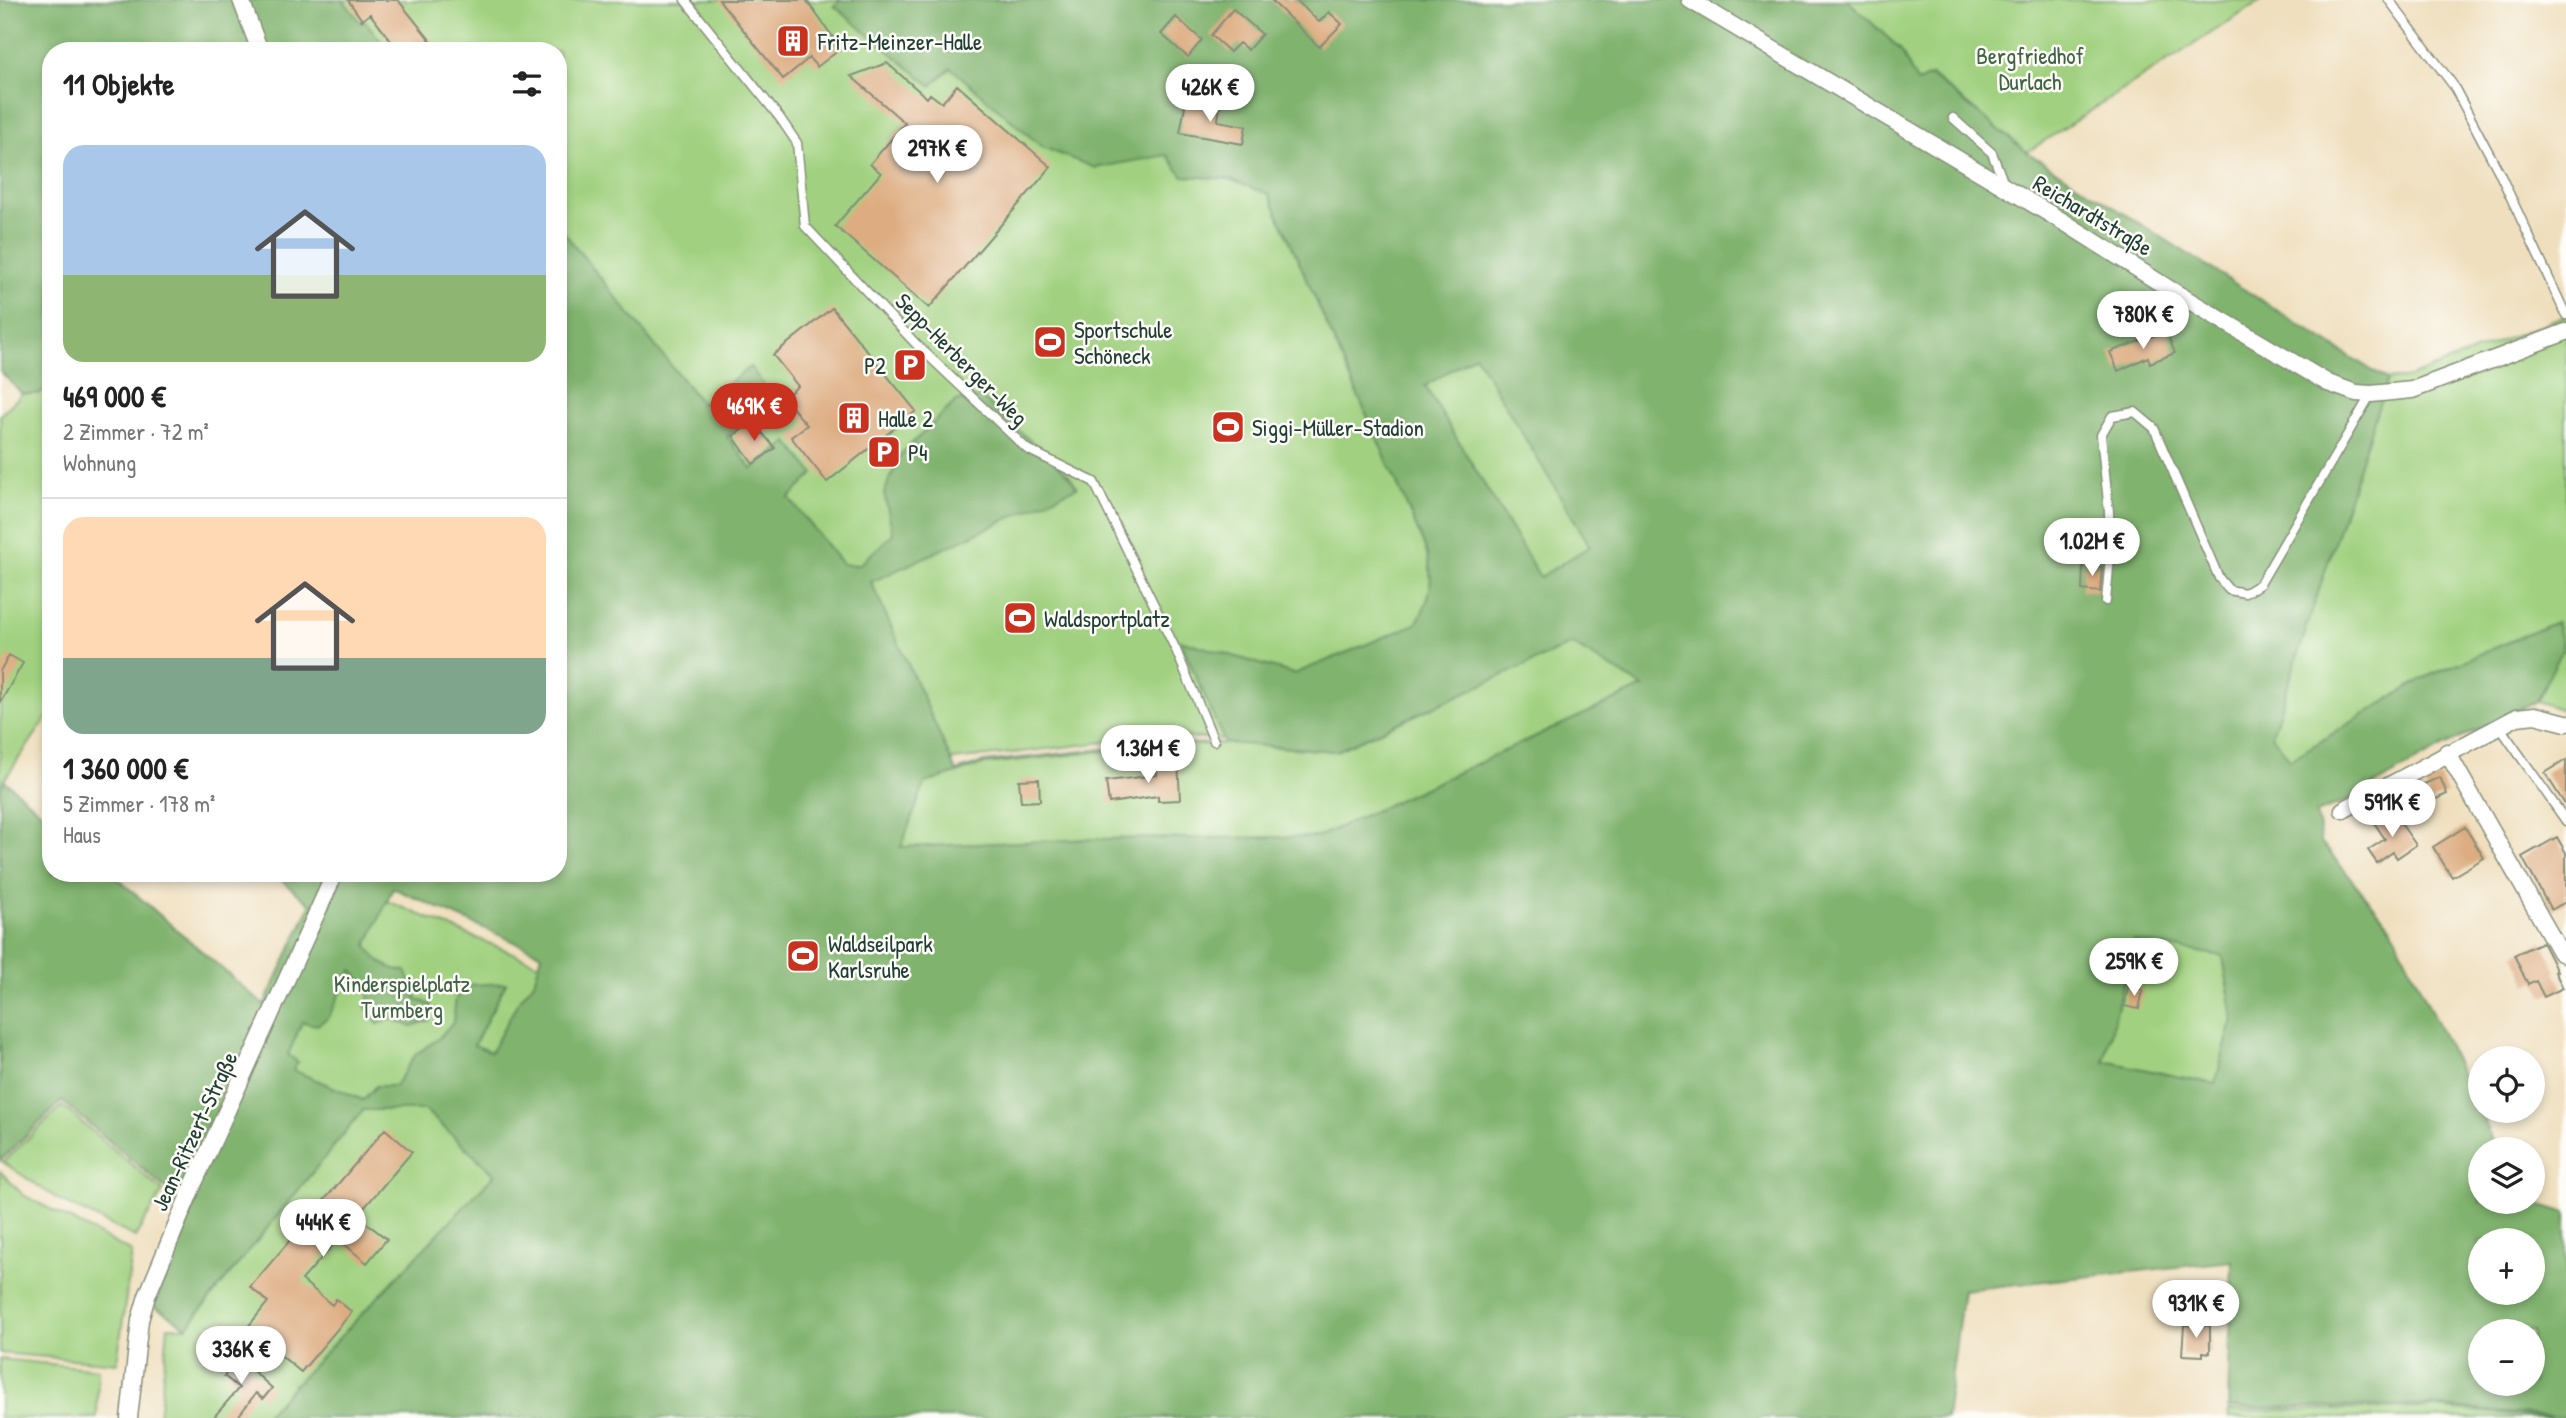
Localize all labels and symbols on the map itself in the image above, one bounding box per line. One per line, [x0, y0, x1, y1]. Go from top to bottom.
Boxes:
building icon: Fritz-Meinzer-Halle [774, 22, 812, 60]
place label: Fritz-Meinzer-Halle [817, 26, 982, 57]
park label: Bergfriedhof Durlach [1976, 40, 2084, 97]
pin: 426K € [1153, 64, 1267, 124]
pin: 297K € [880, 125, 994, 185]
street label: Reichardtstraße [2028, 167, 2158, 263]
street label: Sepp-Herberger-Weg [889, 286, 1035, 432]
pin: 780K € [2086, 292, 2200, 351]
place label: Sportschule Schöneck [1074, 314, 1172, 371]
sports icon: Sportschule Schöneck [1031, 323, 1069, 361]
parking icon: P2 [891, 346, 929, 384]
place label: P2 [864, 350, 886, 381]
pin: 469K € [697, 384, 811, 443]
building icon: Halle 2 [835, 399, 873, 437]
place label: Halle 2 [878, 403, 933, 434]
sports icon: Siggi-Müller-Stadion [1209, 408, 1247, 446]
place label: Siggi-Müller-Stadion [1252, 412, 1424, 443]
parking icon: P4 [865, 433, 903, 471]
place label: P4 [908, 437, 928, 468]
pin: 1.02M € [2027, 518, 2157, 578]
sports icon: Waldsportplatz [1001, 599, 1039, 637]
place label: Waldsportplatz [1044, 603, 1170, 634]
pin: 1.36M € [1083, 726, 1213, 785]
pin: 591K € [2335, 780, 2449, 839]
place label: Waldseilpark Karlsruhe [828, 928, 933, 985]
sports icon: Waldseilpark Karlsruhe [784, 937, 822, 975]
pin: 259K € [2077, 939, 2191, 998]
park label: Kinderspielplatz Turmberg [334, 968, 470, 1025]
street label: Jean-Ritzert-Straße [143, 1046, 245, 1216]
pin: 444K € [266, 1200, 380, 1259]
pin: 931K € [2139, 1280, 2253, 1340]
pin: 336K € [184, 1326, 298, 1386]

